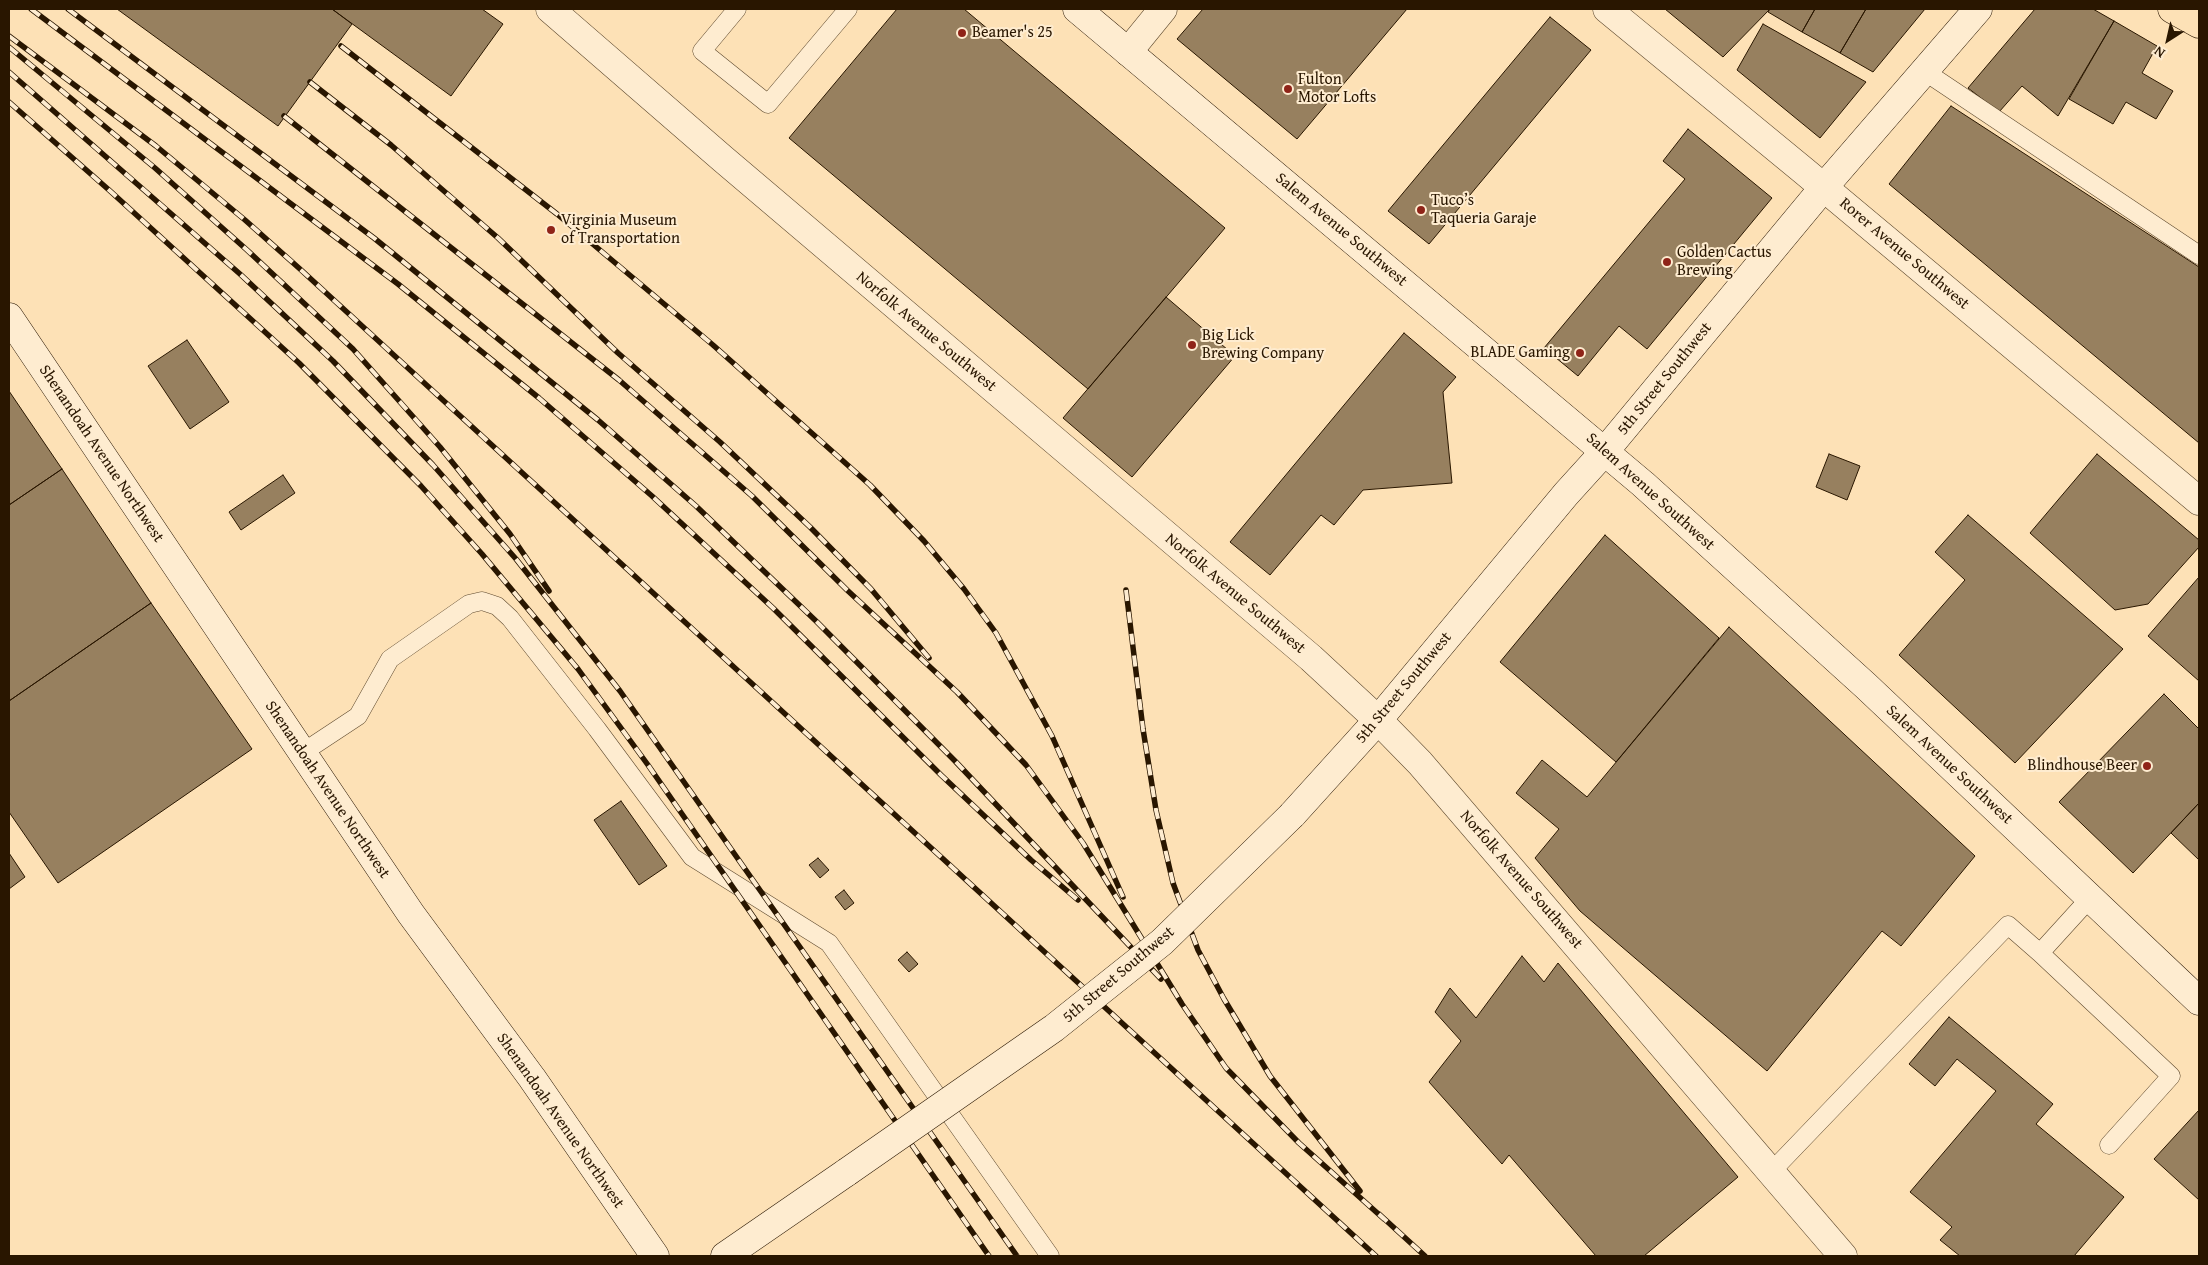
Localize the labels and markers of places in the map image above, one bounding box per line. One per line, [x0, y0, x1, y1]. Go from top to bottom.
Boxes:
place label: Beamer's 25 [972, 23, 1053, 43]
marker: Beamer's 25 [956, 27, 968, 39]
place label: Fulton Motor Lofts [1298, 70, 1376, 108]
marker: Fulton Motor Lofts [1282, 83, 1294, 95]
place label: Tuco’s Taqueria Garaje [1431, 191, 1536, 229]
marker: Tuco’s Taqueria Garaje [1415, 204, 1427, 216]
place label: Virginia Museum of Transportation [561, 211, 680, 249]
marker: Virginia Museum of Transportation [545, 224, 557, 236]
place label: Golden Cactus Brewing [1677, 243, 1772, 281]
marker: Golden Cactus Brewing [1661, 256, 1673, 268]
place label: Big Lick Brewing Company [1202, 326, 1324, 364]
marker: Big Lick Brewing Company [1186, 339, 1198, 351]
place label: BLADE Gaming [1471, 343, 1570, 363]
marker: BLADE Gaming [1574, 347, 1586, 359]
place label: Blindhouse Beer [2028, 756, 2137, 776]
marker: Blindhouse Beer [2141, 760, 2153, 772]

